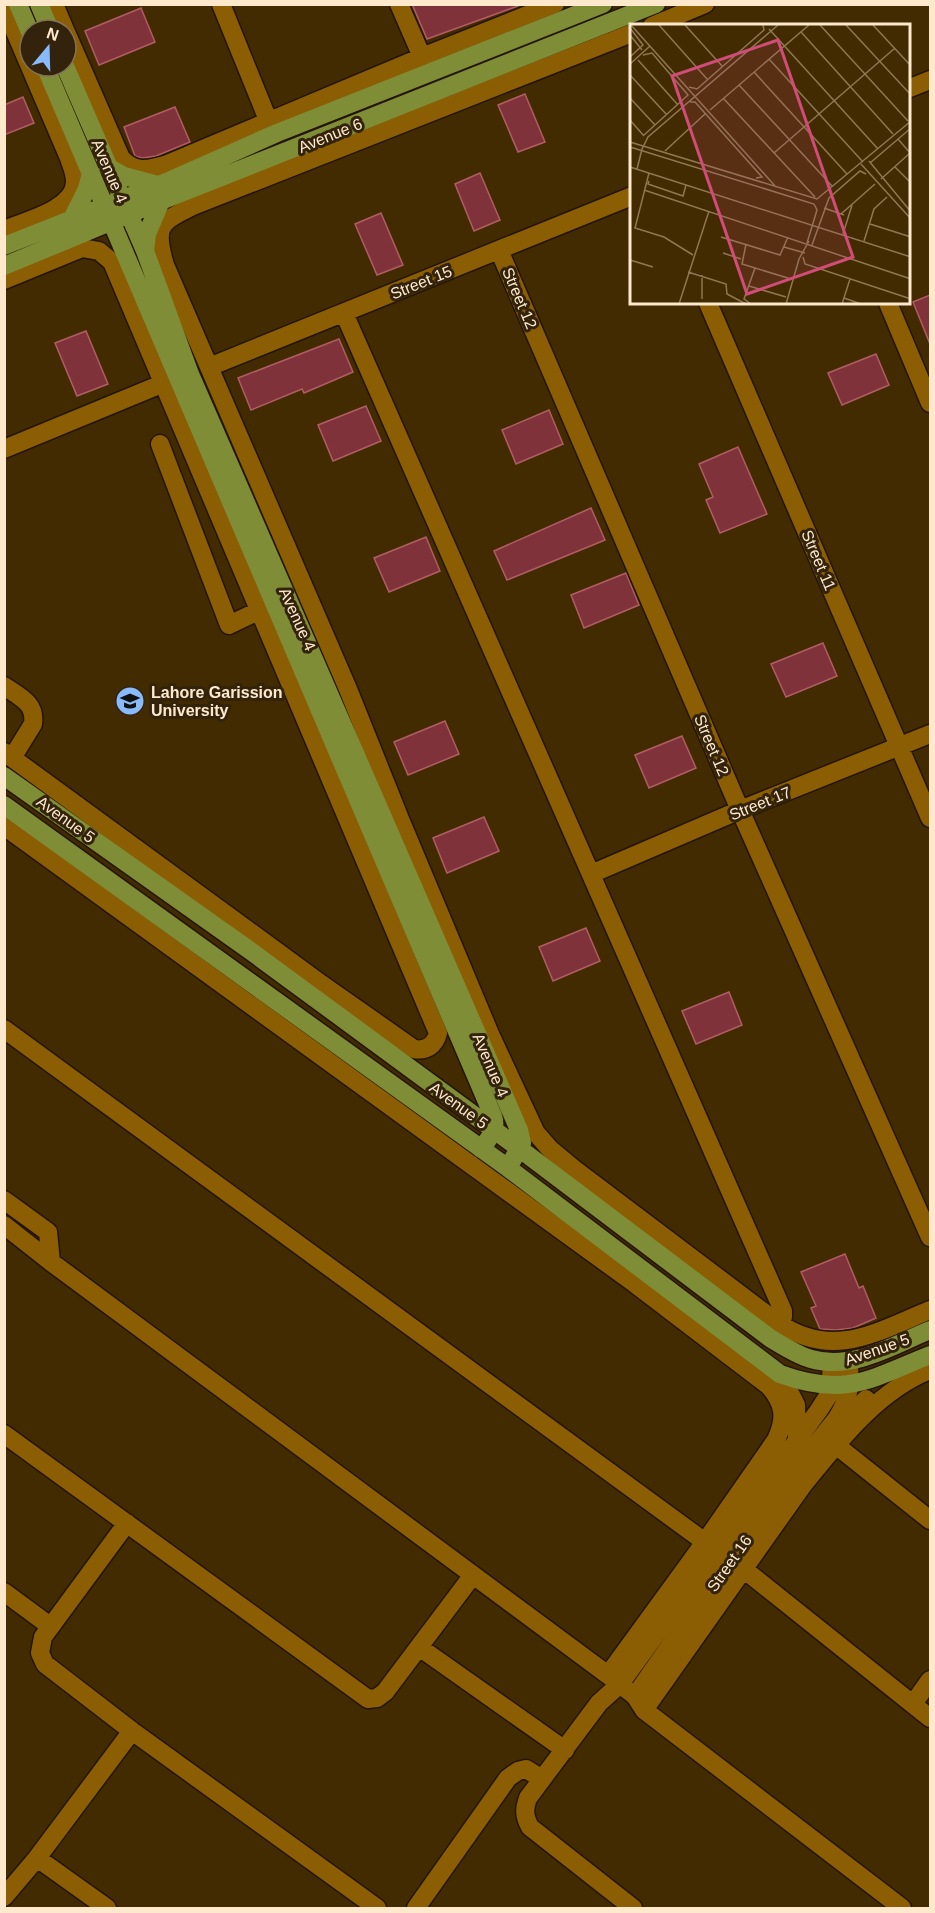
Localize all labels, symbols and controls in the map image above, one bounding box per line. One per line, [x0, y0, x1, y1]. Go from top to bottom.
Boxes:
north arrow [18, 18, 78, 78]
text: N [44, 24, 61, 44]
inset map [630, 24, 911, 304]
street label: Avenue 6 [296, 115, 365, 156]
street label: Avenue 4 [89, 137, 131, 206]
street label: Street 15 [388, 262, 455, 303]
street label: Street 12 [499, 265, 540, 331]
street label: Street 11 [798, 528, 839, 593]
street label: Avenue 4 [276, 585, 319, 653]
place label: Lahore Garission University [151, 684, 283, 719]
school or university icon: Lahore Garission University [114, 685, 146, 717]
street label: Street 12 [691, 712, 732, 778]
street label: Street 17 [727, 783, 794, 824]
street label: Avenue 5 [33, 793, 98, 846]
street label: Avenue 4 [470, 1031, 512, 1100]
street label: Avenue 5 [426, 1079, 491, 1132]
street label: Avenue 5 [843, 1330, 912, 1368]
street label: Street 16 [704, 1532, 755, 1595]

